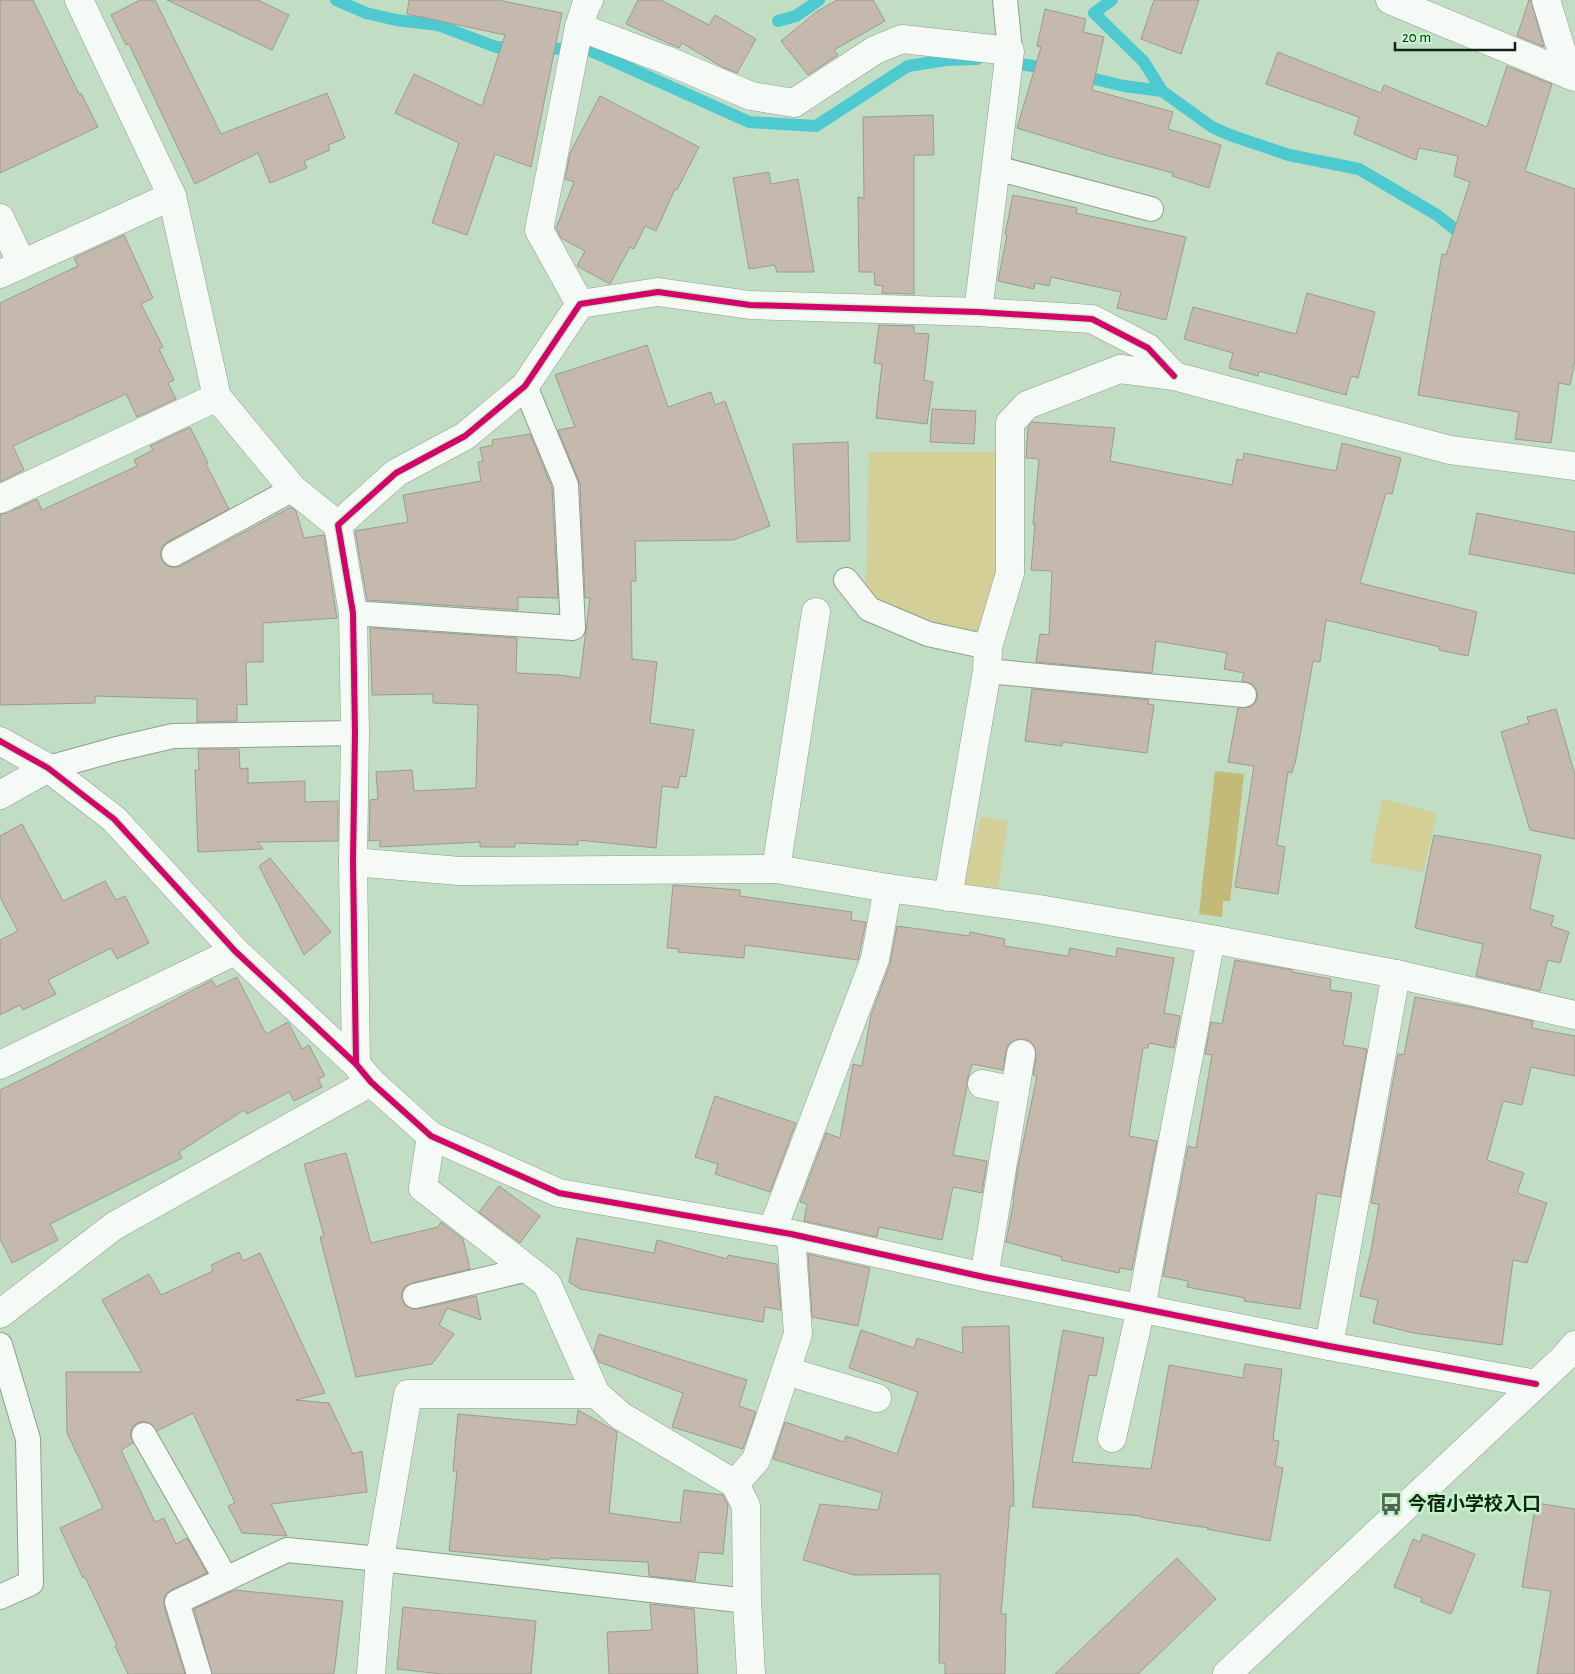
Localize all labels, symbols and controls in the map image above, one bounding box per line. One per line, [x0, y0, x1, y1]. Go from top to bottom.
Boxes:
scale bar [1395, 20, 1515, 52]
text: 20 m [1402, 30, 1431, 45]
bus stop icon: 今宿小学校入口 [1378, 1491, 1404, 1517]
place label: 今宿小学校入口 [1408, 1493, 1541, 1514]

